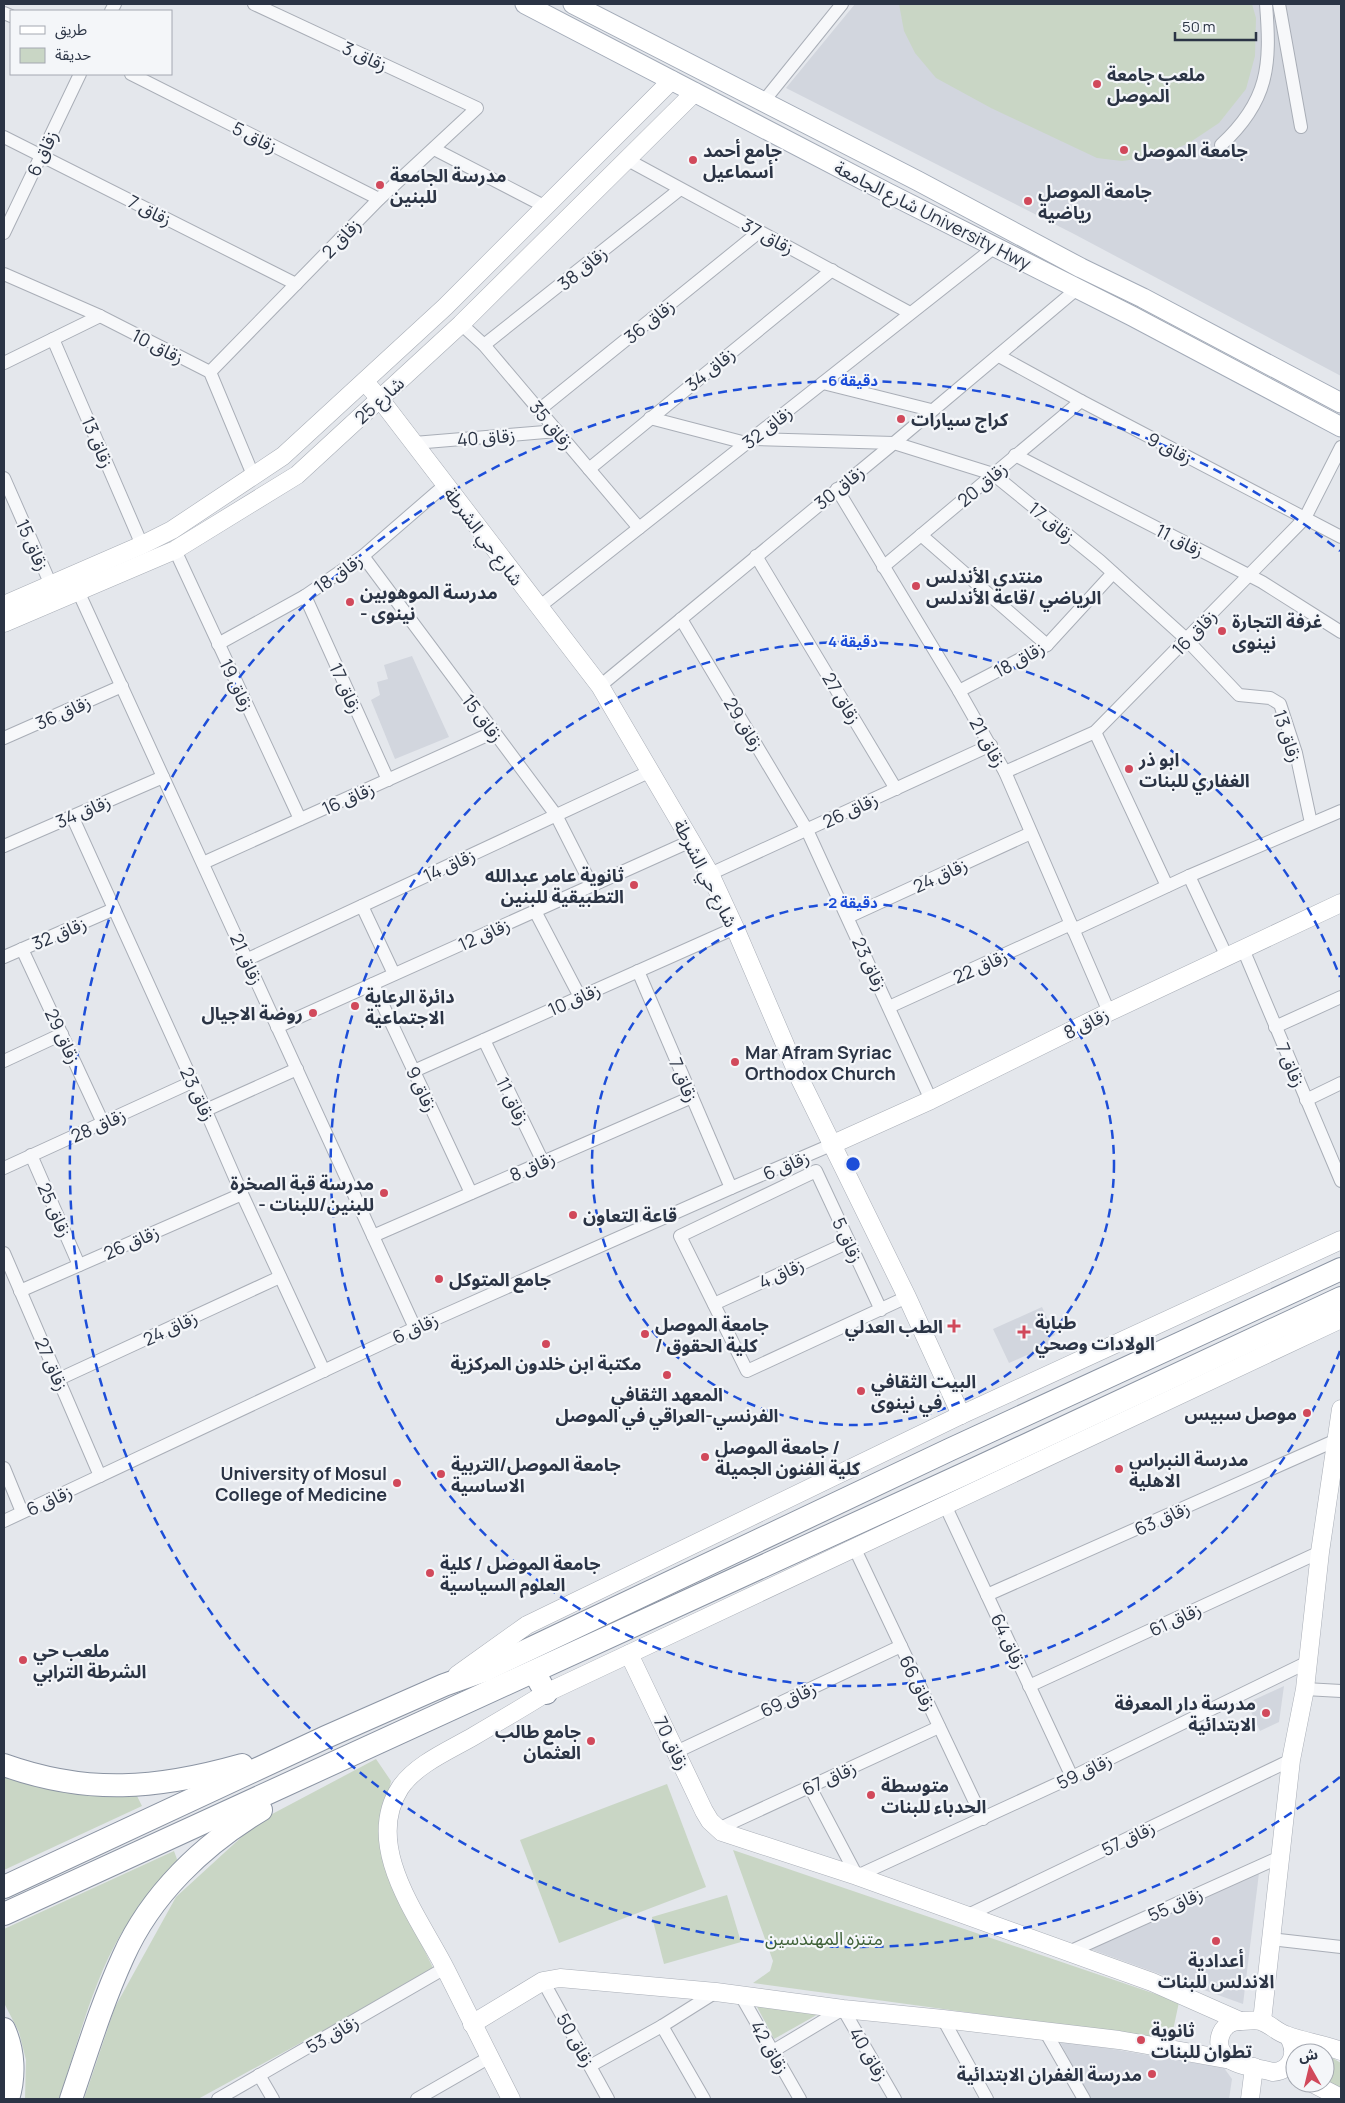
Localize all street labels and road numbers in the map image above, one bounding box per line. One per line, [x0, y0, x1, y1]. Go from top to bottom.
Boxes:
street label: زقاق 3 [339, 35, 391, 77]
street label: زقاق 5 [228, 116, 282, 158]
street label: زقاق 6 [21, 126, 63, 180]
street label: شارع الجامعة University Hwy [829, 155, 1036, 278]
street label: زقاق 7 [124, 189, 176, 231]
street label: زقاق 37 [738, 212, 798, 260]
street label: زقاق 2 [316, 213, 366, 263]
street label: زقاق 38 [552, 241, 612, 295]
street label: زقاق 36 [619, 293, 679, 349]
street label: زقاق 10 [128, 323, 188, 369]
street label: زقاق 34 [680, 342, 740, 396]
street label: شارع 25 [349, 371, 411, 431]
street label: زقاق 35 [524, 395, 580, 455]
street label: زقاق 32 [737, 400, 797, 454]
street label: زقاق 13 [76, 413, 120, 471]
street label: زقاق 40 [456, 422, 516, 452]
street label: زقاق 9 [1143, 426, 1197, 470]
street label: زقاق 20 [952, 456, 1012, 512]
street label: زقاق 30 [809, 459, 869, 515]
street label: شارع حي الشرطة [437, 482, 529, 592]
street label: زقاق 17 [1024, 496, 1080, 548]
street label: زقاق 15 [11, 515, 55, 575]
street label: زقاق 11 [1152, 518, 1208, 562]
street label: زقاق 18 [309, 548, 367, 598]
street label: زقاق 16 [1166, 604, 1222, 660]
street label: زقاق 18 [989, 635, 1049, 683]
street label: زقاق 19 [214, 655, 260, 715]
street label: زقاق 17 [324, 659, 368, 717]
street label: زقاق 27 [817, 668, 867, 728]
street label: زقاق 36 [32, 689, 94, 735]
street label: زقاق 15 [457, 689, 509, 747]
street label: زقاق 29 [719, 693, 769, 755]
street label: زقاق 13 [1268, 707, 1308, 765]
street label: زقاق 21 [964, 712, 1012, 772]
street label: زقاق 16 [318, 776, 378, 820]
street label: زقاق 26 [818, 787, 882, 833]
street label: زقاق 34 [52, 789, 114, 833]
street label: شارع حي الشرطة [666, 815, 743, 932]
street label: زقاق 14 [419, 843, 479, 887]
street label: زقاق 24 [909, 852, 971, 898]
street label: زقاق 32 [28, 911, 90, 955]
street label: زقاق 12 [454, 912, 514, 956]
street label: زقاق 21 [225, 929, 269, 989]
street label: زقاق 23 [847, 933, 893, 995]
street label: زقاق 22 [949, 943, 1011, 989]
street label: زقاق 10 [544, 977, 604, 1021]
street label: زقاق 8 [1059, 1002, 1113, 1044]
street label: زقاق 29 [40, 1004, 86, 1068]
street label: زقاق 7 [1271, 1039, 1311, 1091]
street label: زقاق 7 [664, 1054, 704, 1106]
street label: زقاق 9 [401, 1062, 443, 1116]
street label: زقاق 23 [175, 1063, 221, 1125]
street label: زقاق 11 [491, 1073, 535, 1129]
street label: زقاق 28 [67, 1102, 129, 1148]
street label: زقاق 8 [505, 1145, 559, 1187]
street label: زقاق 6 [759, 1145, 813, 1185]
street label: زقاق 25 [32, 1179, 78, 1241]
street label: زقاق 5 [827, 1213, 869, 1267]
street label: زقاق 26 [99, 1219, 163, 1265]
street label: زقاق 4 [754, 1252, 808, 1294]
street label: زقاق 24 [139, 1305, 201, 1351]
street label: زقاق 6 [388, 1307, 442, 1349]
street label: زقاق 27 [30, 1333, 74, 1395]
street label: زقاق 6 [22, 1479, 76, 1521]
street label: زقاق 63 [1131, 1495, 1193, 1541]
street label: زقاق 61 [1145, 1597, 1205, 1641]
street label: زقاق 64 [986, 1609, 1032, 1673]
street label: زقاق 66 [894, 1651, 942, 1715]
street label: زقاق 69 [756, 1676, 820, 1722]
street label: زقاق 70 [649, 1712, 695, 1774]
street label: زقاق 59 [1052, 1747, 1116, 1795]
street label: زقاق 67 [798, 1755, 860, 1801]
street label: زقاق 57 [1097, 1815, 1159, 1861]
street label: زقاق 55 [1144, 1881, 1206, 1927]
street label: زقاق 53 [301, 2009, 363, 2059]
street label: زقاق 50 [551, 2009, 601, 2071]
street label: زقاق 42 [745, 2016, 795, 2078]
street label: زقاق 40 [844, 2023, 894, 2085]

